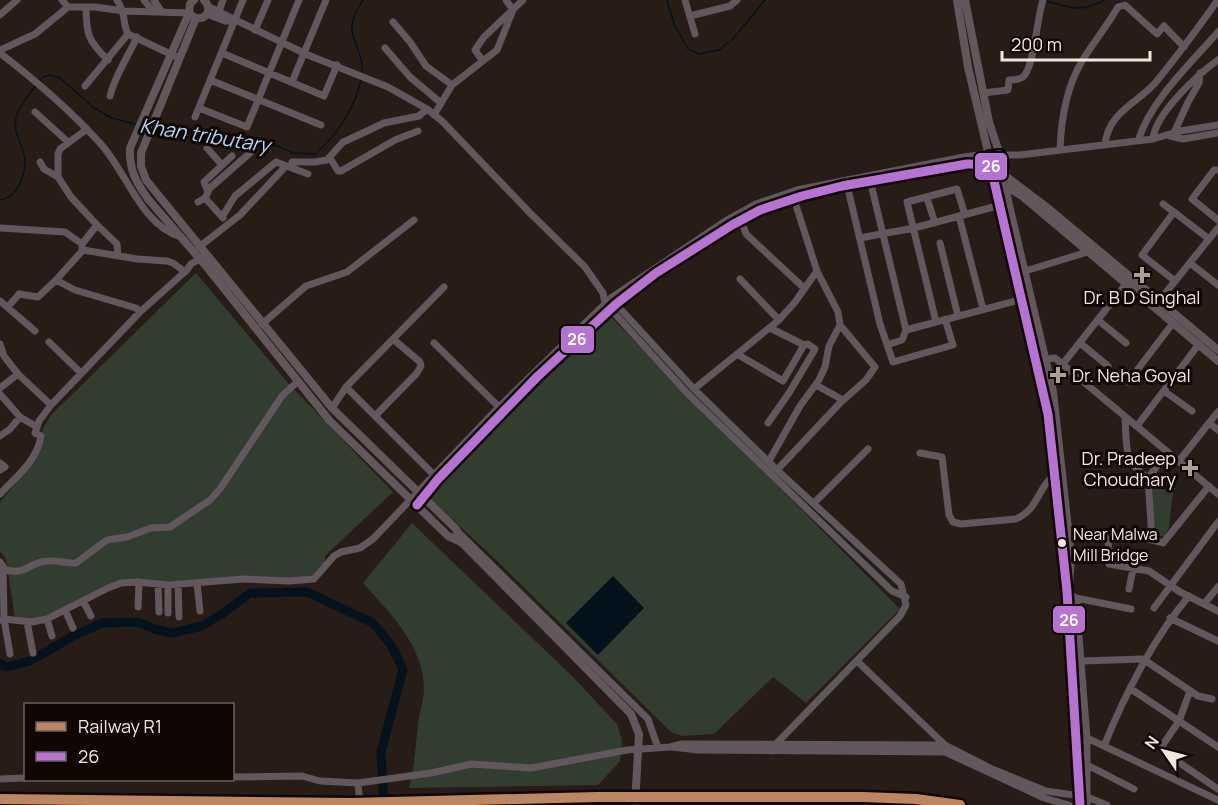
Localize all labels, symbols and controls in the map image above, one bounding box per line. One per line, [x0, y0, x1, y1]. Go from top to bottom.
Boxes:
scale bar [1002, 24, 1150, 62]
text: 200 m [1011, 32, 1062, 56]
water label: Khan tributary [138, 111, 274, 159]
line badge: 26 [974, 152, 1008, 181]
text: 26 [981, 155, 1001, 177]
marker: Dr. B D Singhal [1133, 266, 1151, 284]
place label: Dr. B D Singhal [1083, 285, 1201, 309]
line badge: 26 [560, 325, 595, 354]
text: 26 [567, 328, 587, 350]
place label: Dr. Neha Goyal [1072, 363, 1191, 387]
marker: Dr. Neha Goyal [1049, 366, 1067, 384]
place label: Dr. Pradeep Choudhary [1082, 446, 1176, 491]
marker: Dr. Pradeep Choudhary [1181, 459, 1199, 477]
place label: Near Malwa Mill Bridge [1073, 523, 1158, 566]
marker: Near Malwa Mill Bridge [1056, 537, 1068, 549]
line badge: 26 [1052, 605, 1086, 634]
text: 26 [1059, 609, 1079, 631]
legend [24, 703, 234, 781]
text: Railway R1 [78, 714, 162, 738]
north arrow [1134, 721, 1194, 781]
text: N [1139, 731, 1164, 753]
text: 26 [78, 744, 99, 768]

